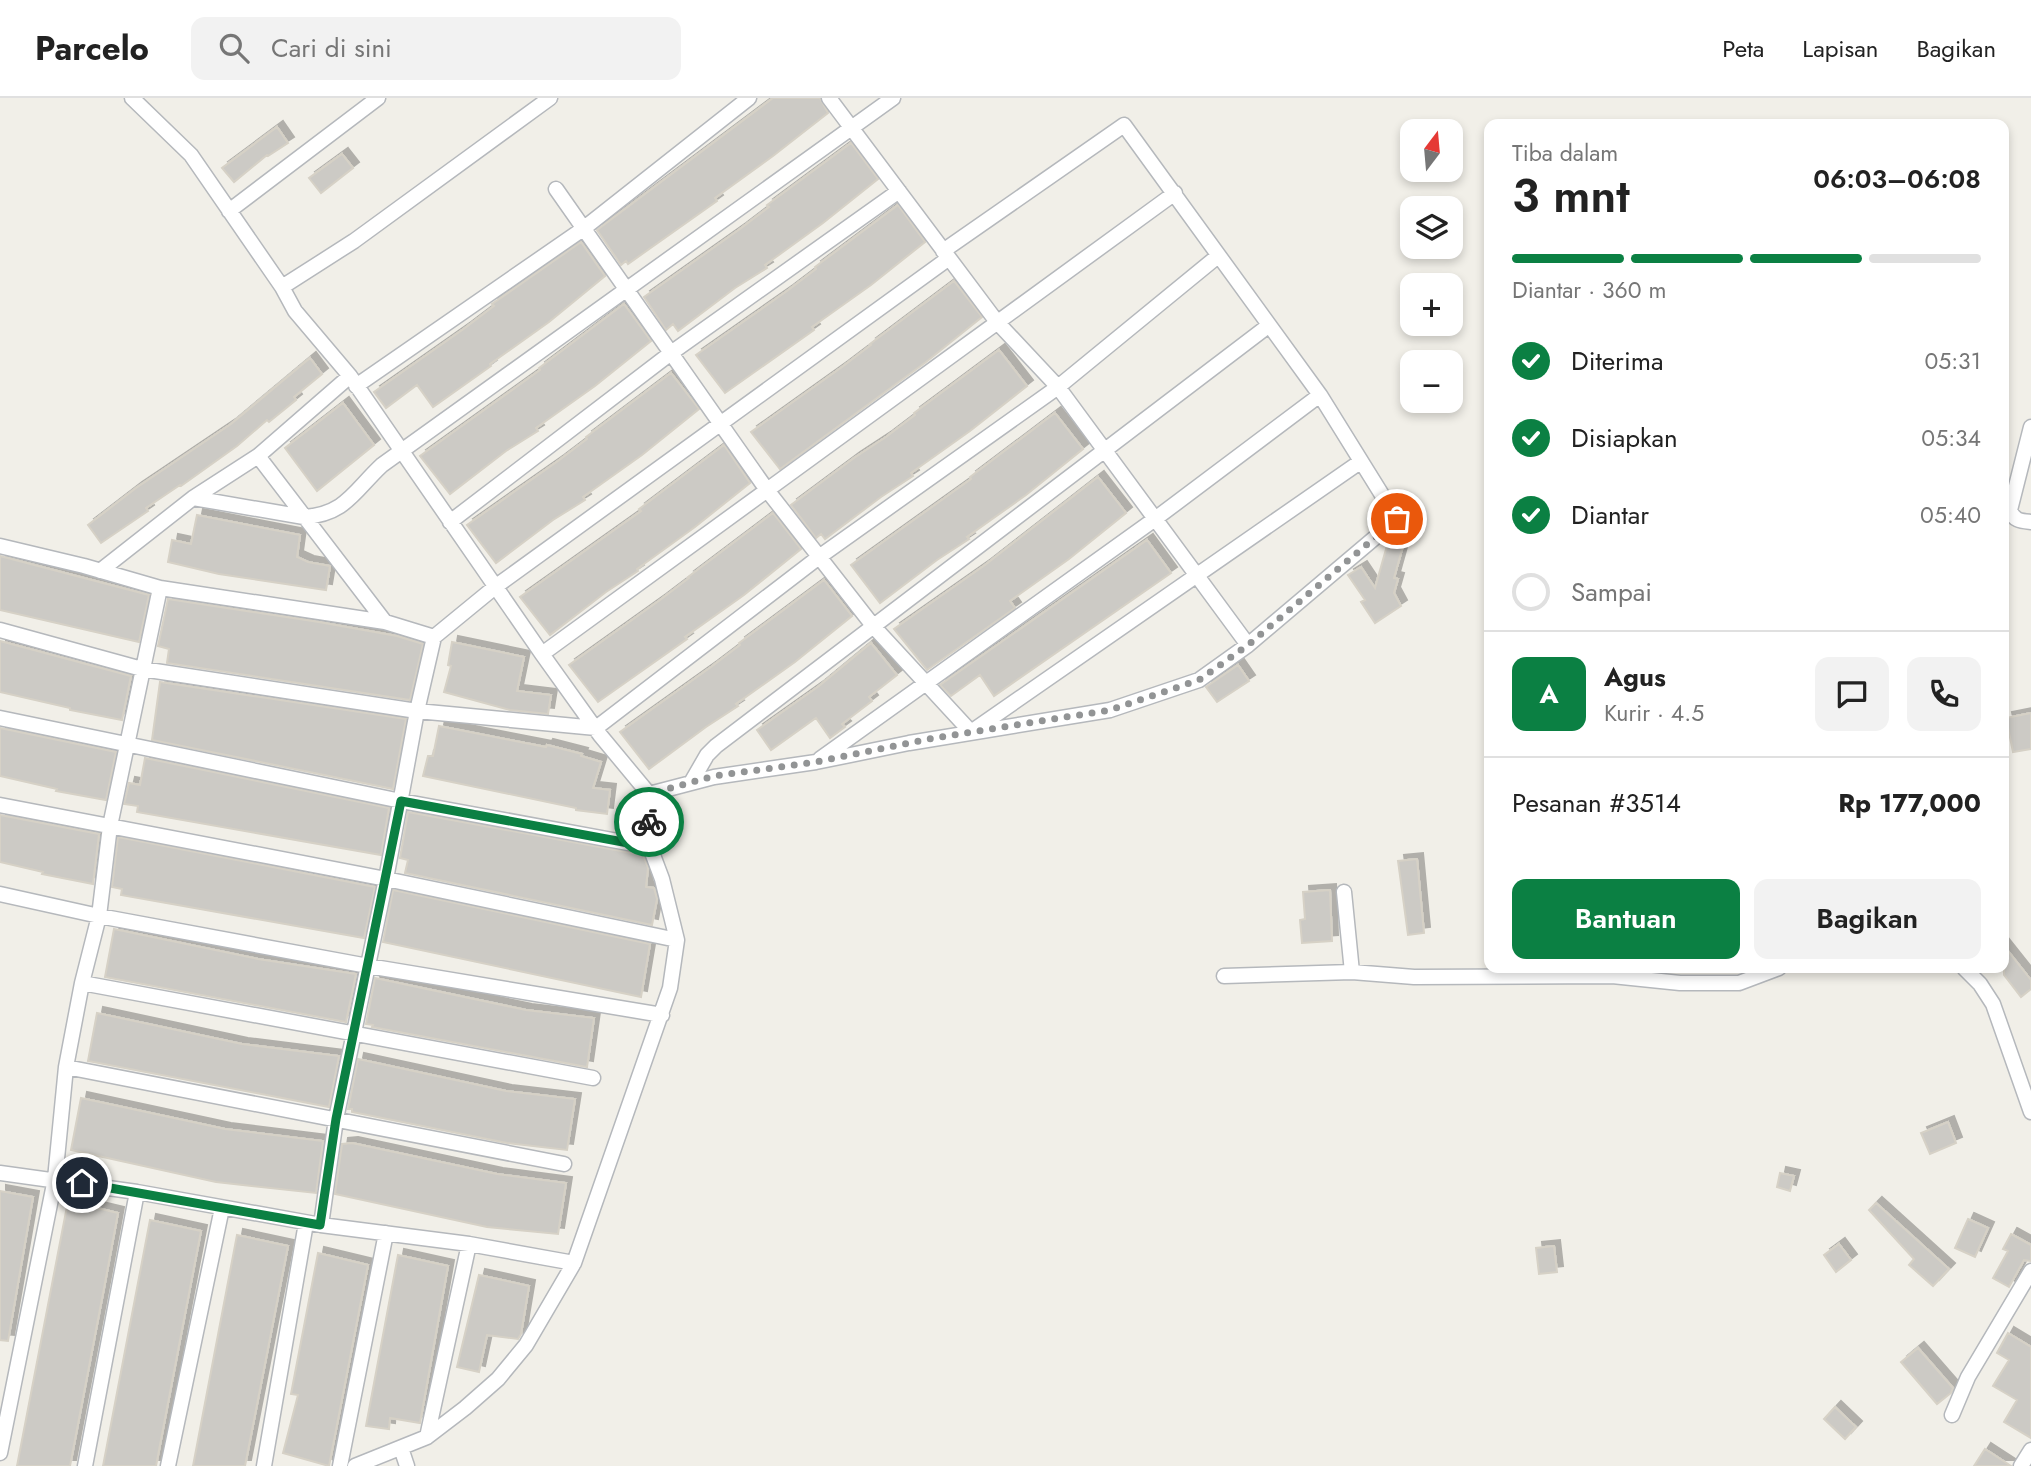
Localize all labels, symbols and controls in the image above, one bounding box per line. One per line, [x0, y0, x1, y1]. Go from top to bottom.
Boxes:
search box [191, 17, 681, 80]
text: Parcelo [35, 25, 149, 72]
icon: search [215, 29, 253, 67]
text: Cari di sini [271, 29, 392, 67]
text: Peta [1722, 31, 1764, 66]
text: Lapisan [1802, 31, 1878, 66]
text: Bagikan [1916, 31, 1996, 66]
north arrow [1400, 119, 1463, 182]
map controls [1400, 119, 1463, 413]
text: Tiba dalam [1512, 136, 1618, 170]
text: 06:03–06:08 [1813, 160, 1981, 198]
text: 3 mnt [1512, 163, 1630, 229]
button: layers [1400, 196, 1463, 259]
button: + [1400, 273, 1463, 336]
text: Diantar · 360 m [1512, 273, 1666, 307]
icon: check [1512, 342, 1550, 380]
text: Diterima [1571, 342, 1664, 380]
text: 05:31 [1924, 344, 1981, 378]
button: − [1400, 350, 1463, 413]
icon: check [1512, 419, 1550, 457]
text: Disiapkan [1571, 419, 1678, 457]
text: 05:34 [1921, 421, 1981, 455]
pin [1367, 489, 1427, 549]
icon: check [1512, 496, 1550, 534]
text: Diantar [1571, 496, 1649, 534]
text: 05:40 [1920, 498, 1981, 532]
icon: bag [1378, 500, 1416, 538]
text: Sampai [1571, 573, 1652, 611]
button: chat [1815, 657, 1889, 731]
button: phone [1907, 657, 1981, 731]
text: Agus [1604, 658, 1666, 696]
text: A [1539, 675, 1559, 713]
text: Kurir · 4.5 [1604, 696, 1704, 730]
text: Pesanan #3514 [1512, 784, 1681, 822]
text: Rp 177,000 [1838, 784, 1981, 822]
courier [614, 787, 684, 857]
icon: bike [630, 803, 668, 841]
button: Bantuan [1512, 879, 1740, 959]
button: Bagikan [1754, 879, 1981, 959]
pin [52, 1153, 112, 1213]
icon: home [63, 1164, 101, 1202]

